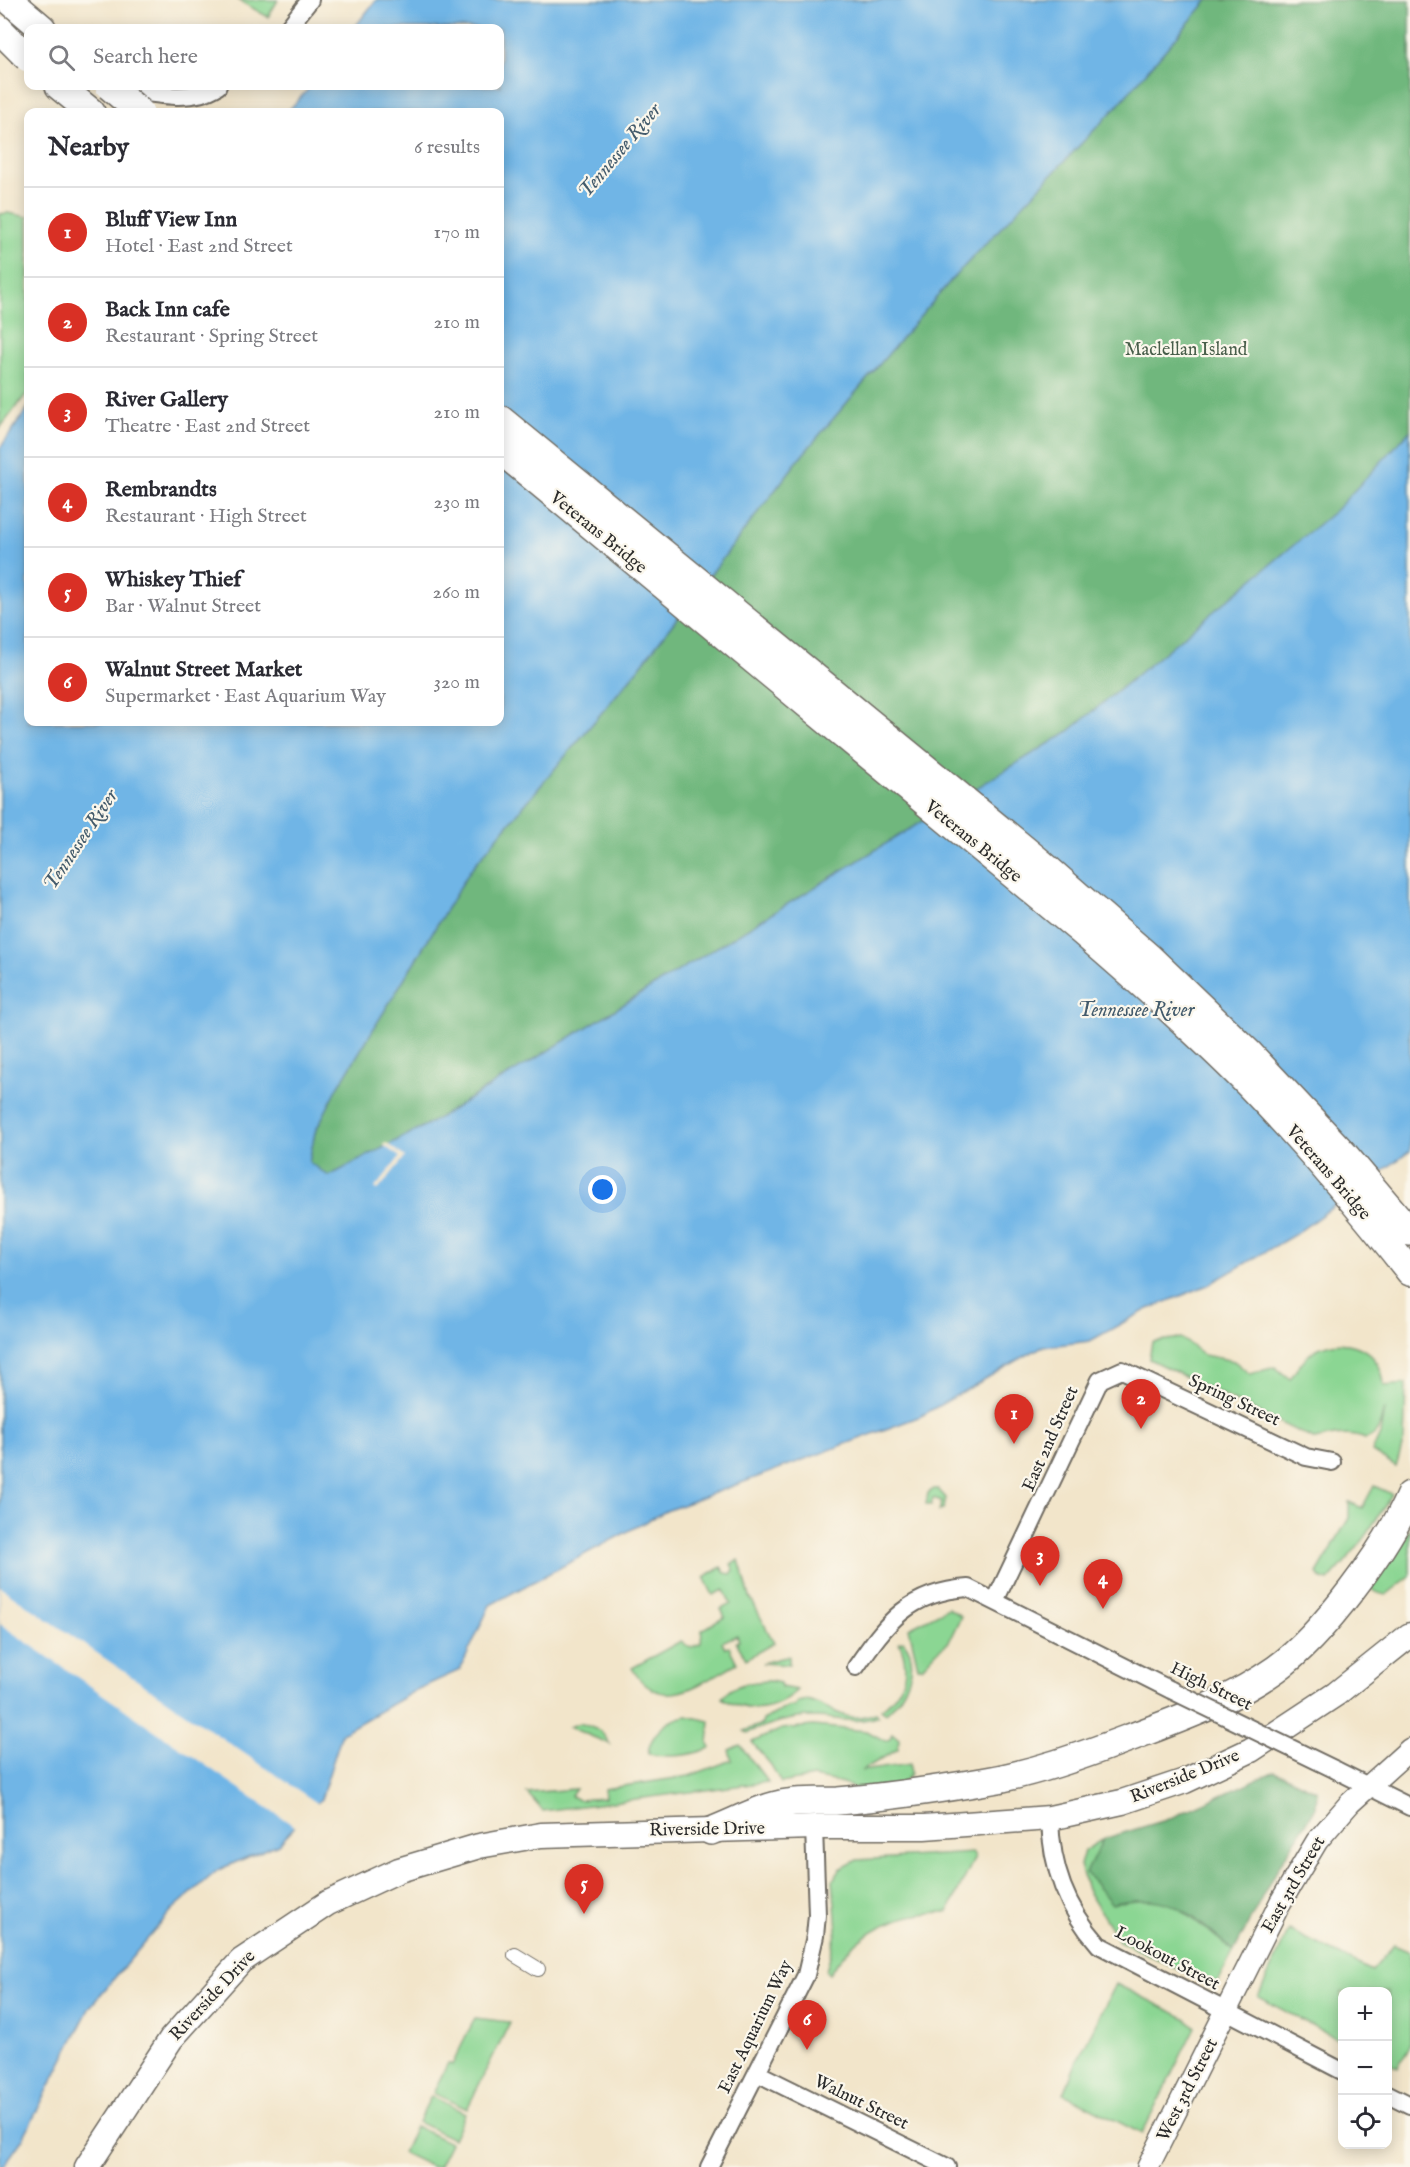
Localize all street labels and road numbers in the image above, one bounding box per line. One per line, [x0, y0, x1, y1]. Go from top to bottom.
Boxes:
street label: Veterans Bridge [544, 486, 651, 579]
street label: Veterans Bridge [919, 795, 1026, 888]
street label: Veterans Bridge [1280, 1120, 1376, 1225]
street label: Spring Street [1185, 1370, 1283, 1432]
street label: East 2nd Street [1018, 1383, 1084, 1495]
street label: High Street [1166, 1657, 1256, 1717]
street label: Riverside Drive [1127, 1745, 1243, 1809]
street label: Riverside Drive [649, 1817, 765, 1843]
street label: East 3rd Street [1257, 1832, 1331, 1938]
street label: Lookout Street [1111, 1922, 1223, 1996]
street label: Riverside Drive [165, 1946, 261, 2046]
street label: East Aquarium Way [714, 1956, 798, 2098]
street label: West 3rd Street [1152, 2035, 1224, 2145]
street label: Walnut Street [810, 2070, 912, 2136]

